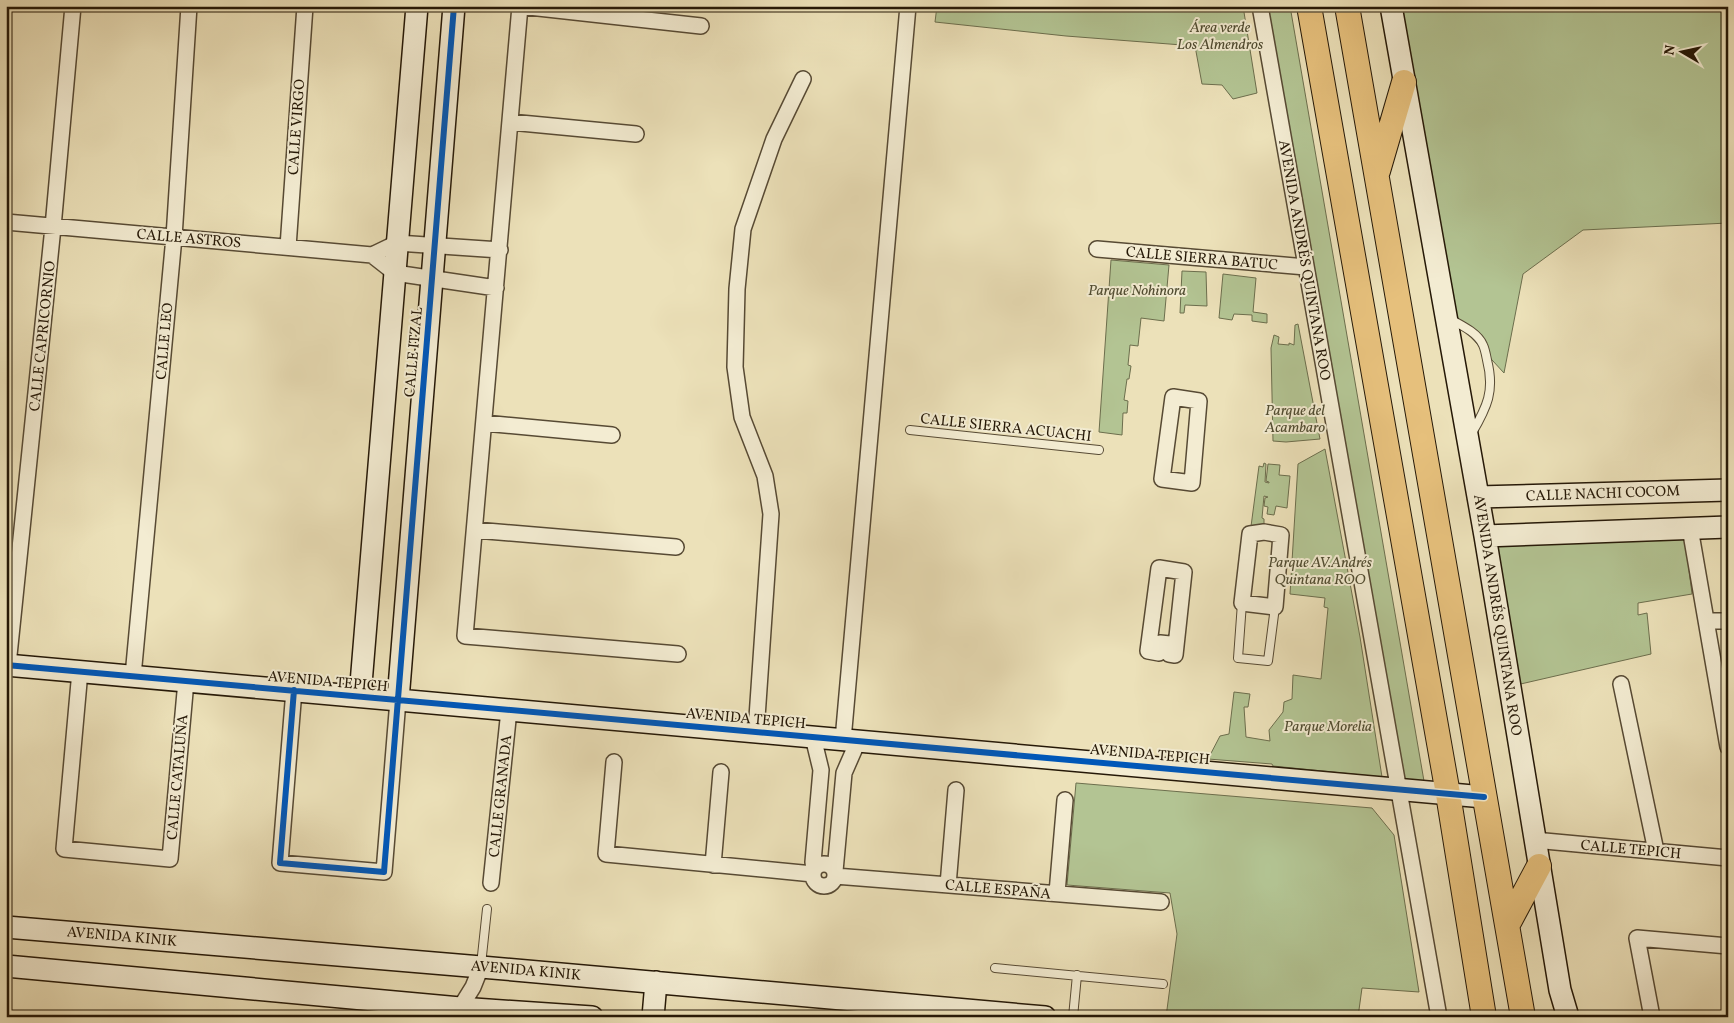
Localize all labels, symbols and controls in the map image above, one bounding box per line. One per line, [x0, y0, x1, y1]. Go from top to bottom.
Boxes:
park label: Área verde Los Almendros [1177, 18, 1264, 56]
north arrow [1656, 28, 1706, 78]
text: N [1660, 44, 1681, 57]
street label: CALLE VIRGO [284, 78, 311, 176]
street label: AVENIDA ANDRÉS QUINTANA ROO [1272, 138, 1335, 382]
street label: CALLE ASTROS [136, 224, 242, 255]
street label: CALLE SIERRA BATUC [1125, 242, 1279, 277]
street label: CALLE CAPRICORNIO [25, 260, 62, 413]
park label: Parque Nohinora [1088, 281, 1186, 302]
street label: CALLE LEO [152, 302, 179, 381]
street label: CALLE ITZAL [400, 306, 429, 398]
park label: Parque del Acambaro [1264, 401, 1325, 439]
street label: CALLE SIERRA ACUACHI [919, 409, 1092, 448]
street label: CALLE NACHI COCOM [1526, 481, 1681, 508]
street label: AVENIDA ANDRÉS QUINTANA ROO [1467, 493, 1526, 737]
park label: Parque AV.Andrés Quintana ROO [1268, 553, 1373, 591]
street label: AVENIDA TEPICH [267, 667, 389, 698]
street label: AVENIDA TEPICH [685, 704, 807, 735]
street label: CALLE CATALUÑA [163, 713, 194, 841]
park label: Parque Morelia [1284, 717, 1372, 738]
street label: CALLE GRANADA [485, 733, 518, 859]
street label: AVENIDA TEPICH [1089, 740, 1211, 771]
street label: CALLE TEPICH [1580, 836, 1682, 865]
street label: CALLE ESPAÑA [944, 875, 1052, 906]
street label: AVENIDA KINIK [66, 922, 178, 953]
street label: AVENIDA KINIK [470, 956, 582, 987]

